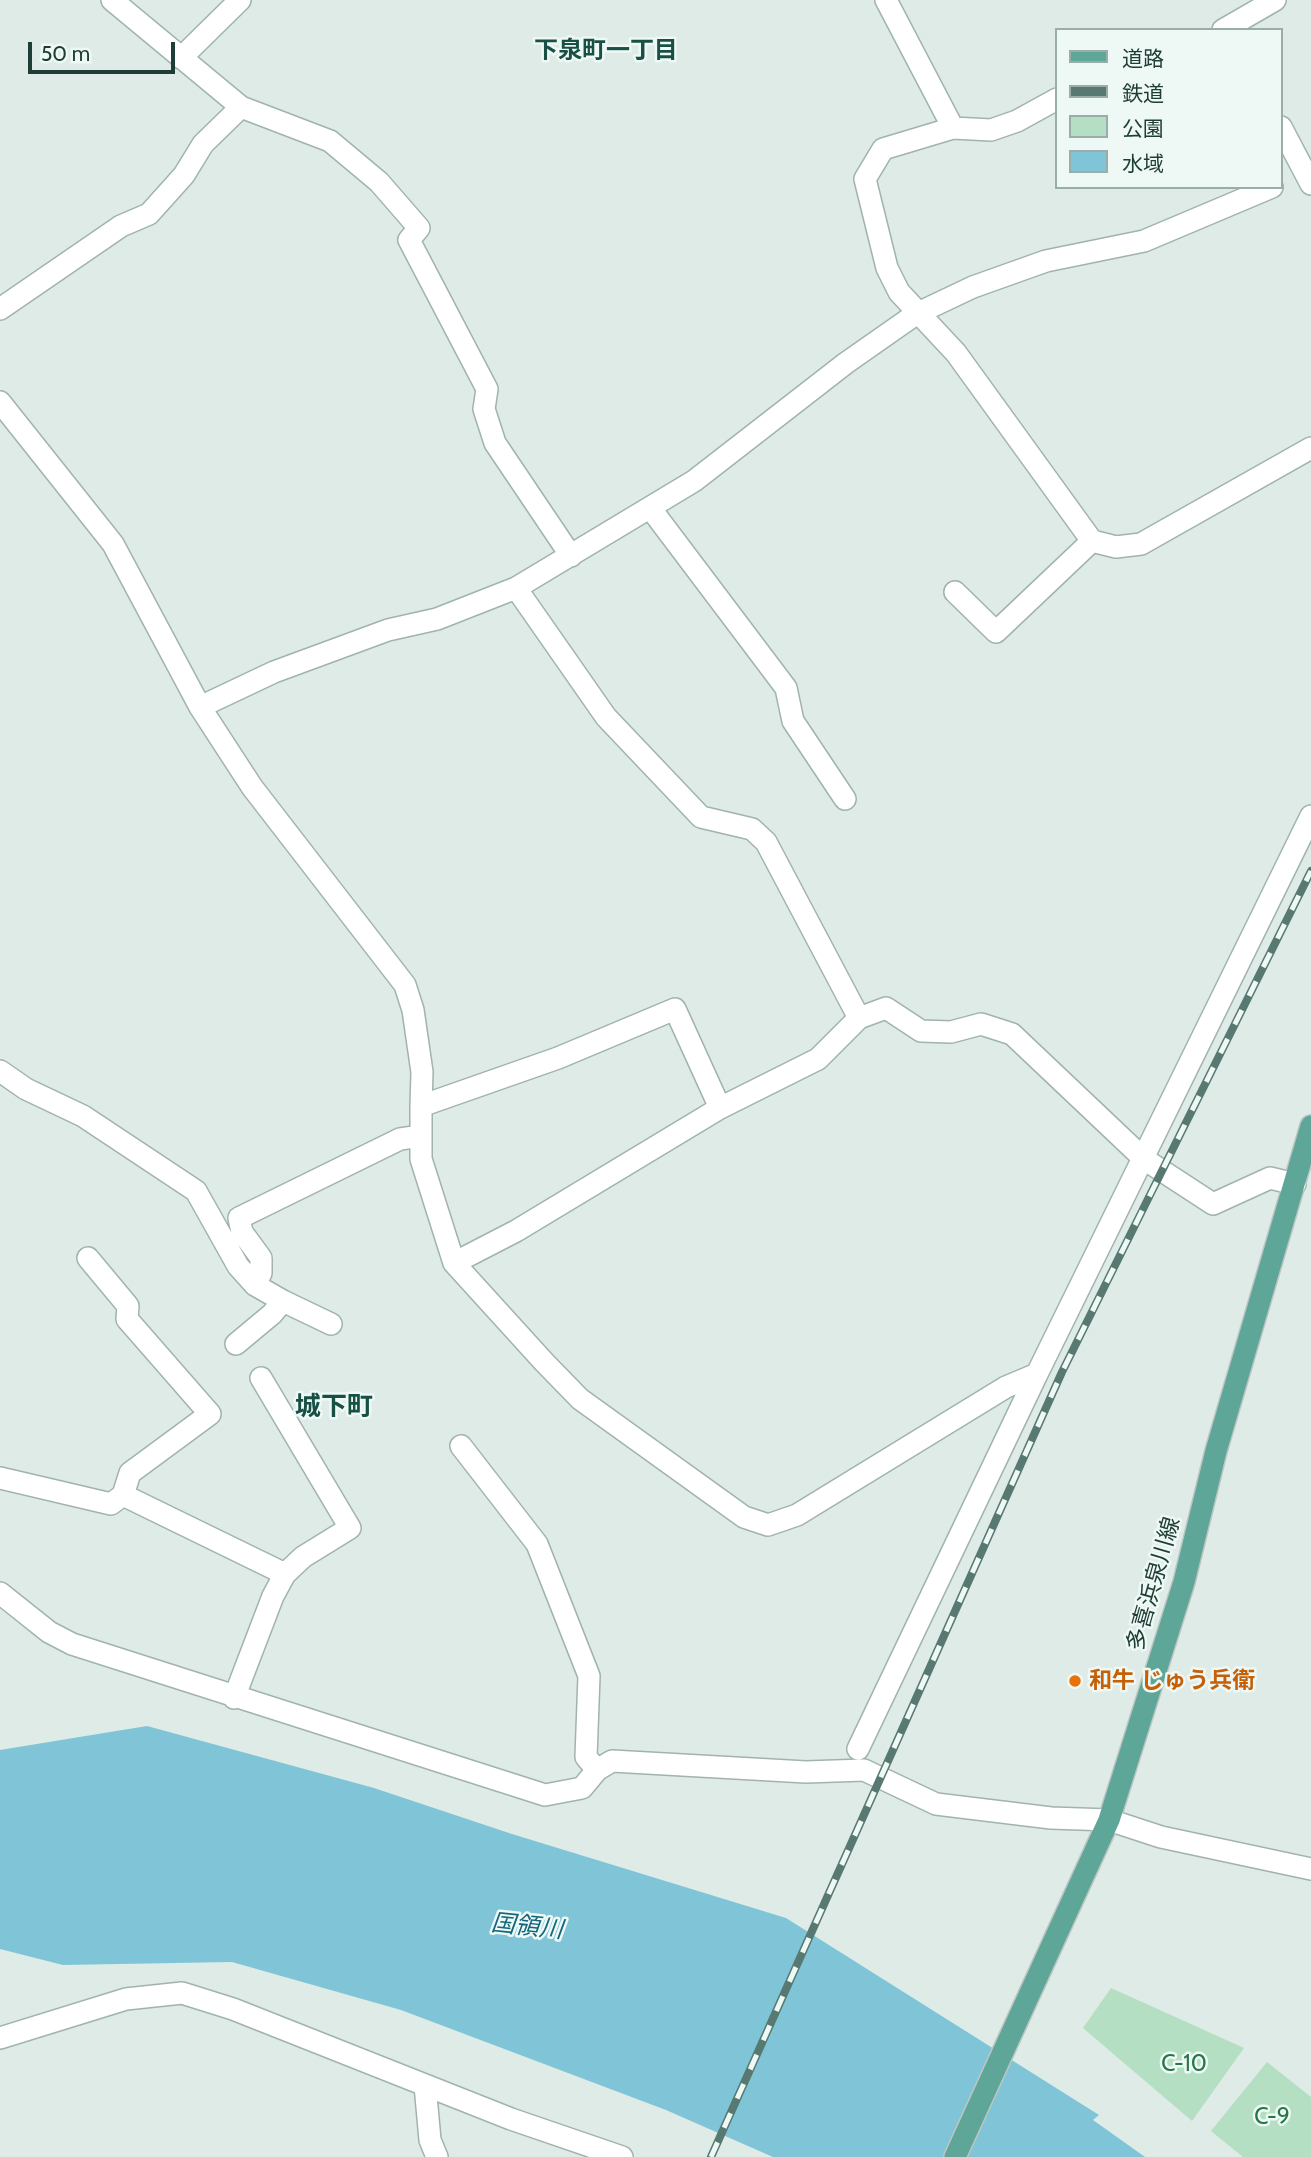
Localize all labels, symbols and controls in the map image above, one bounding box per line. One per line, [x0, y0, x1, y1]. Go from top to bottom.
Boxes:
scale bar [32, 28, 178, 72]
legend [1056, 28, 1283, 189]
district label: 下泉町一丁目 [534, 37, 678, 65]
text: 50 m [41, 41, 90, 66]
text: 道路 [1122, 46, 1164, 71]
text: 鉄道 [1122, 81, 1164, 106]
text: 公園 [1122, 116, 1164, 141]
text: 水域 [1122, 151, 1164, 176]
district label: 城下町 [295, 1391, 373, 1423]
street label: 多喜浜泉川線 [1122, 1514, 1186, 1654]
place label: 和牛 じゅう兵衛 [1089, 1667, 1255, 1695]
marker: 和牛 じゅう兵衛 [1067, 1673, 1083, 1689]
water label: 国領川 [490, 1909, 564, 1945]
park label: C-10 [1161, 2050, 1207, 2078]
park label: C-9 [1254, 2103, 1290, 2131]

